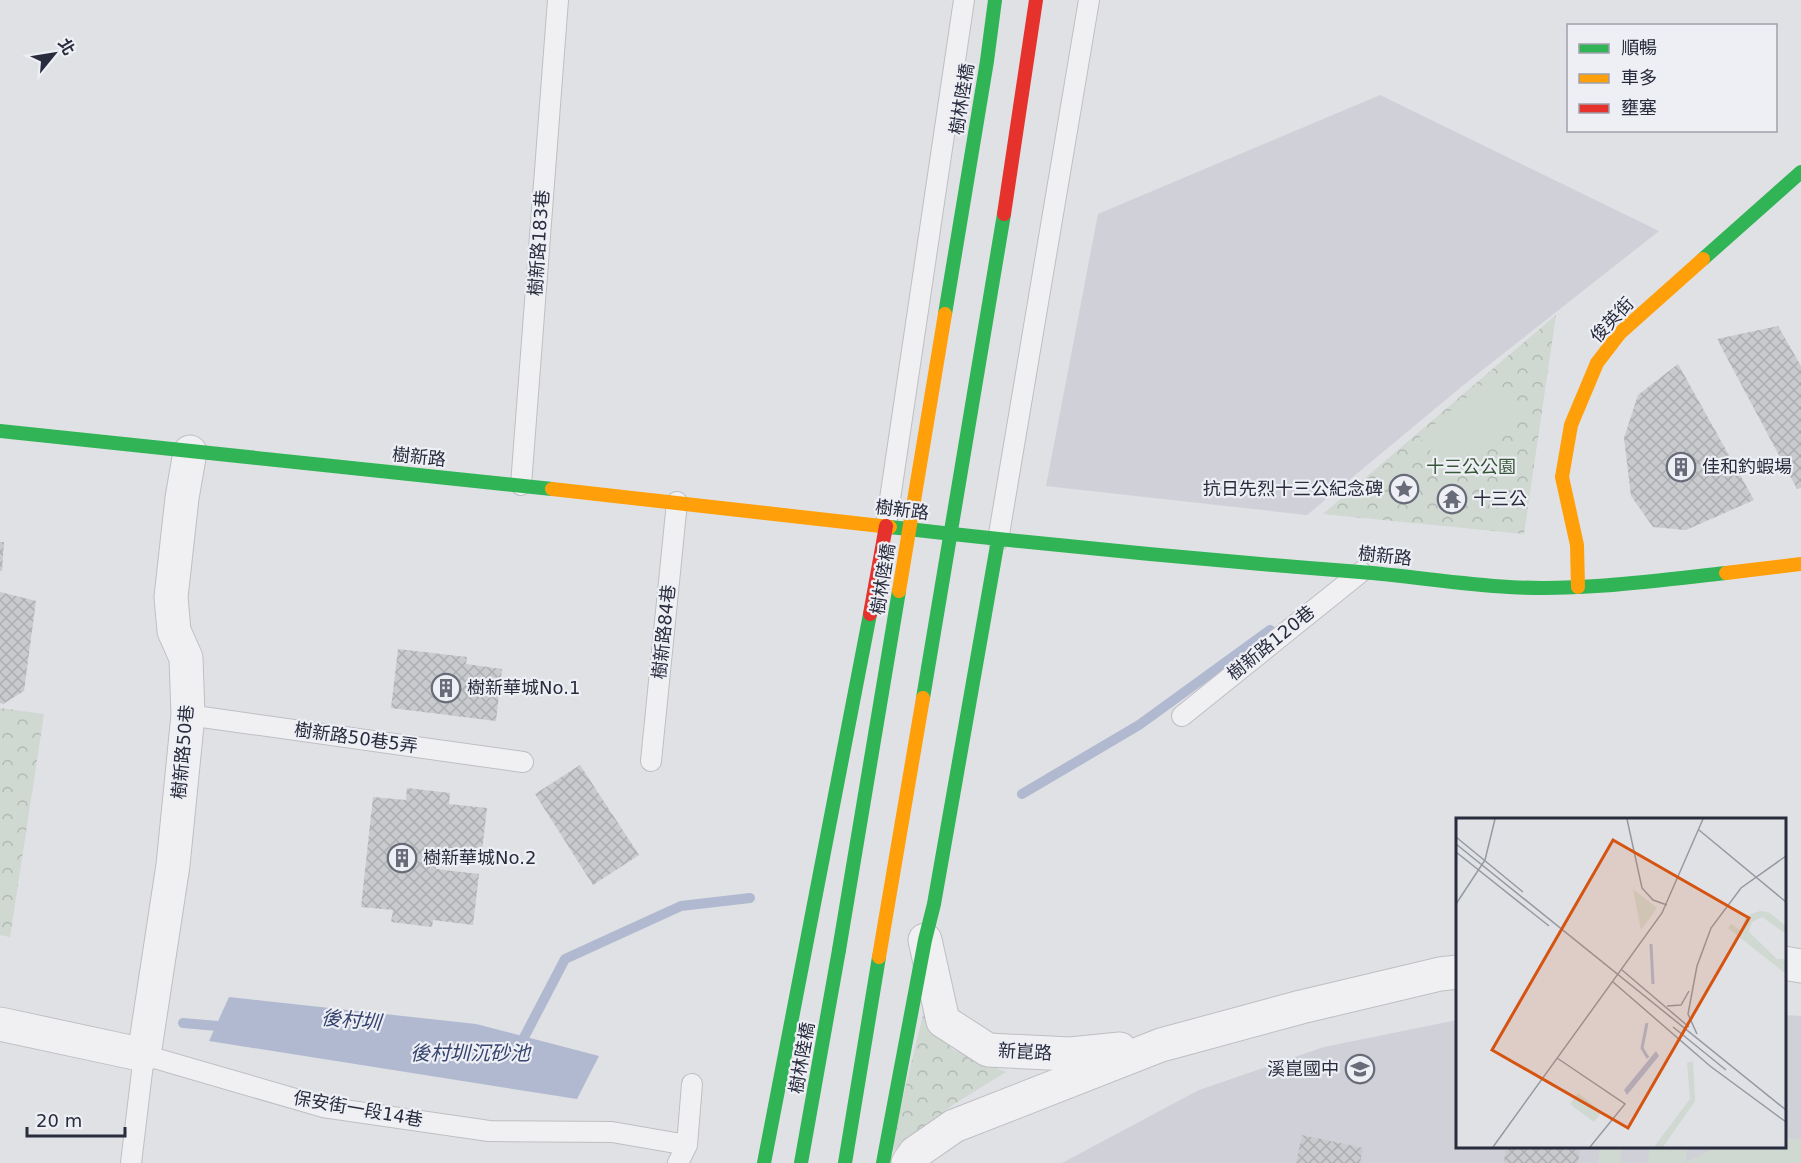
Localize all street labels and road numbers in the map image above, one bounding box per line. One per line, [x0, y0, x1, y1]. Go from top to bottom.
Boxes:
street label: 樹林陸橋 [946, 62, 978, 136]
street label: 樹新路183巷 [524, 189, 553, 297]
street label: 俊英街 [1586, 293, 1638, 347]
street label: 樹新路 [391, 443, 447, 470]
street label: 樹新路 [874, 496, 930, 523]
street label: 樹林陸橋 [867, 542, 899, 616]
street label: 樹新路 [1357, 542, 1413, 569]
street label: 樹新路84巷 [648, 584, 679, 680]
street label: 樹新路120巷 [1223, 601, 1319, 684]
street label: 樹新路50巷 [168, 704, 197, 800]
street label: 樹新路50巷5弄 [293, 718, 419, 757]
street label: 樹林陸橋 [785, 1021, 818, 1095]
street label: 新崑路 [998, 1040, 1053, 1063]
street label: 保安街一段14巷 [292, 1087, 424, 1130]

